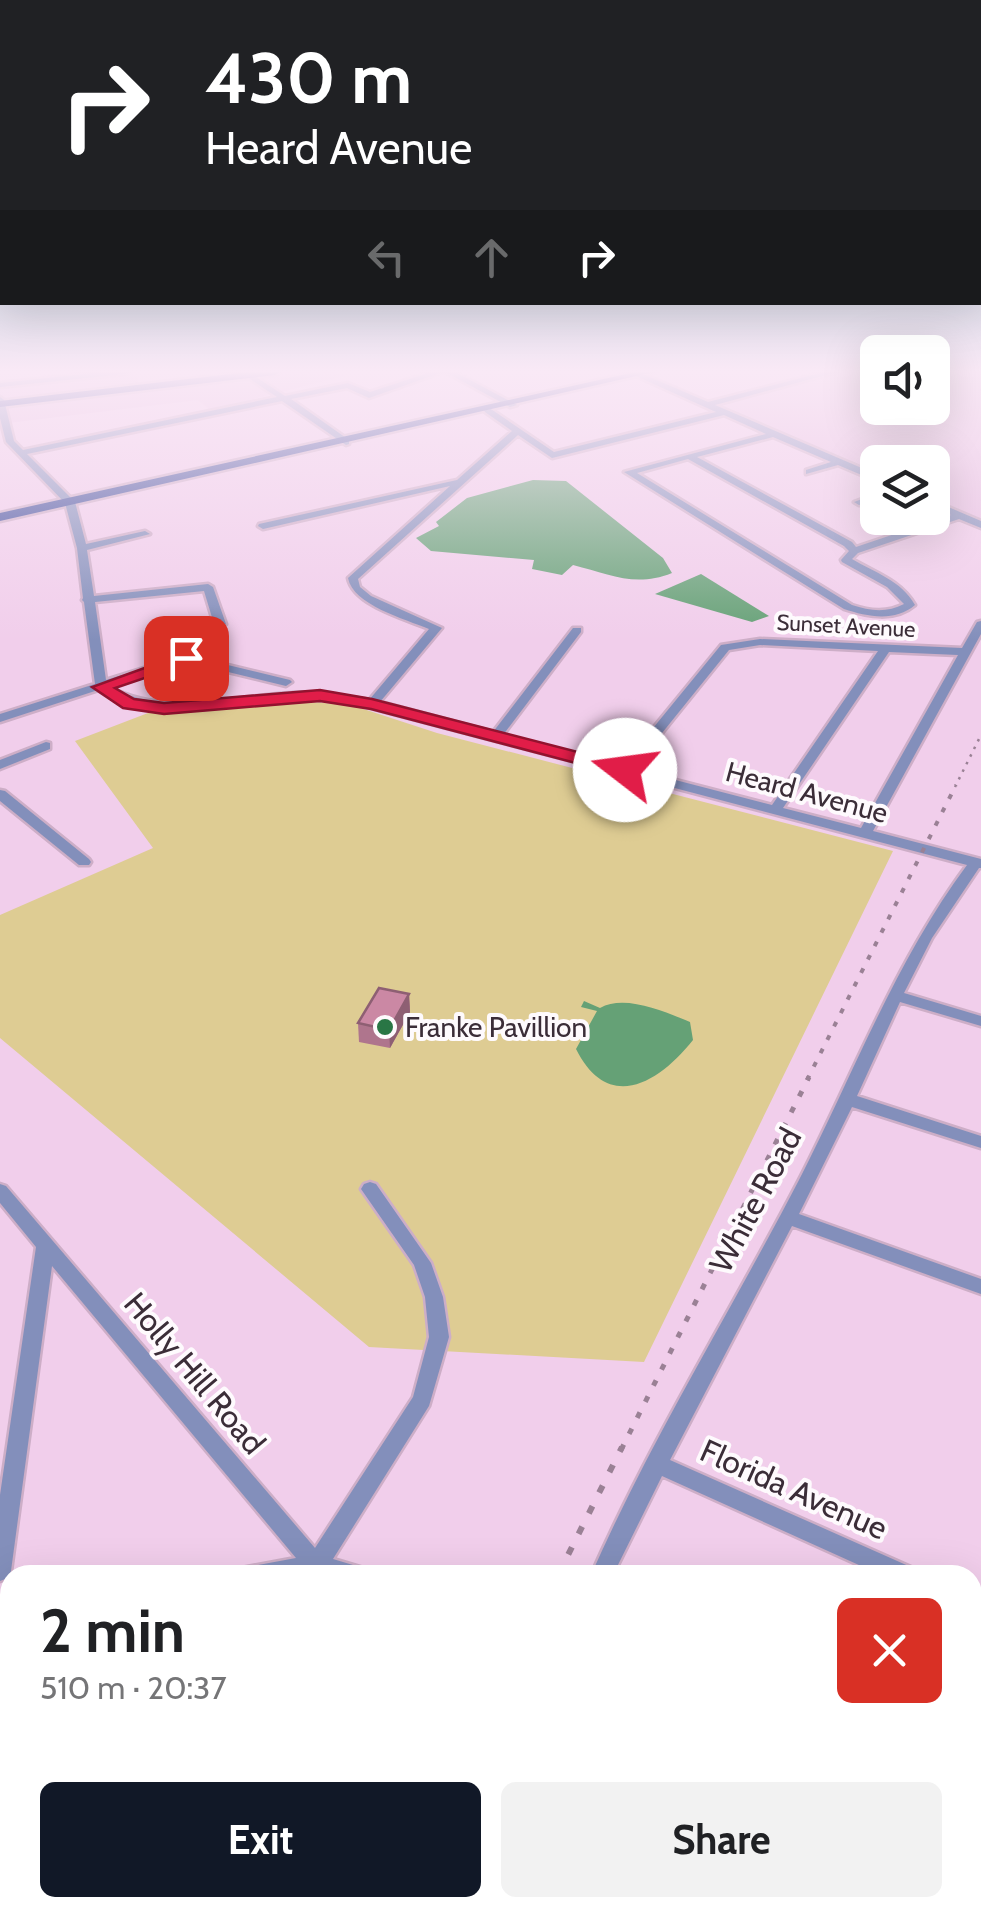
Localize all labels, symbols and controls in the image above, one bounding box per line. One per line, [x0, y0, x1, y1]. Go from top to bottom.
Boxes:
text: 430 m [205, 35, 412, 121]
icon: right [40, 40, 170, 170]
text: Heard Avenue [205, 121, 472, 175]
icon: left [359, 230, 414, 285]
icon: ahead [464, 230, 519, 285]
icon: right [569, 230, 624, 285]
map controls [860, 335, 950, 535]
button: sound [860, 335, 950, 425]
button: layers [860, 445, 950, 535]
street label: Sunset Avenue [776, 609, 916, 643]
pin [144, 616, 229, 701]
icon: arrive [159, 631, 214, 686]
position arrow [573, 718, 677, 822]
street label: Heard Avenue [722, 754, 892, 830]
place label: Franke Pavillion [405, 1010, 587, 1044]
marker: Franke Pavillion [374, 1016, 396, 1038]
street label: White Road [701, 1121, 809, 1279]
street label: Holly Hill Road [116, 1284, 274, 1462]
street label: Florida Avenue [695, 1430, 893, 1548]
text: 2 min [40, 1594, 185, 1667]
button: close [837, 1598, 942, 1703]
text: 510 m · 20:37 [40, 1668, 227, 1707]
button: Exit [40, 1782, 481, 1897]
button: Share [501, 1782, 942, 1897]

